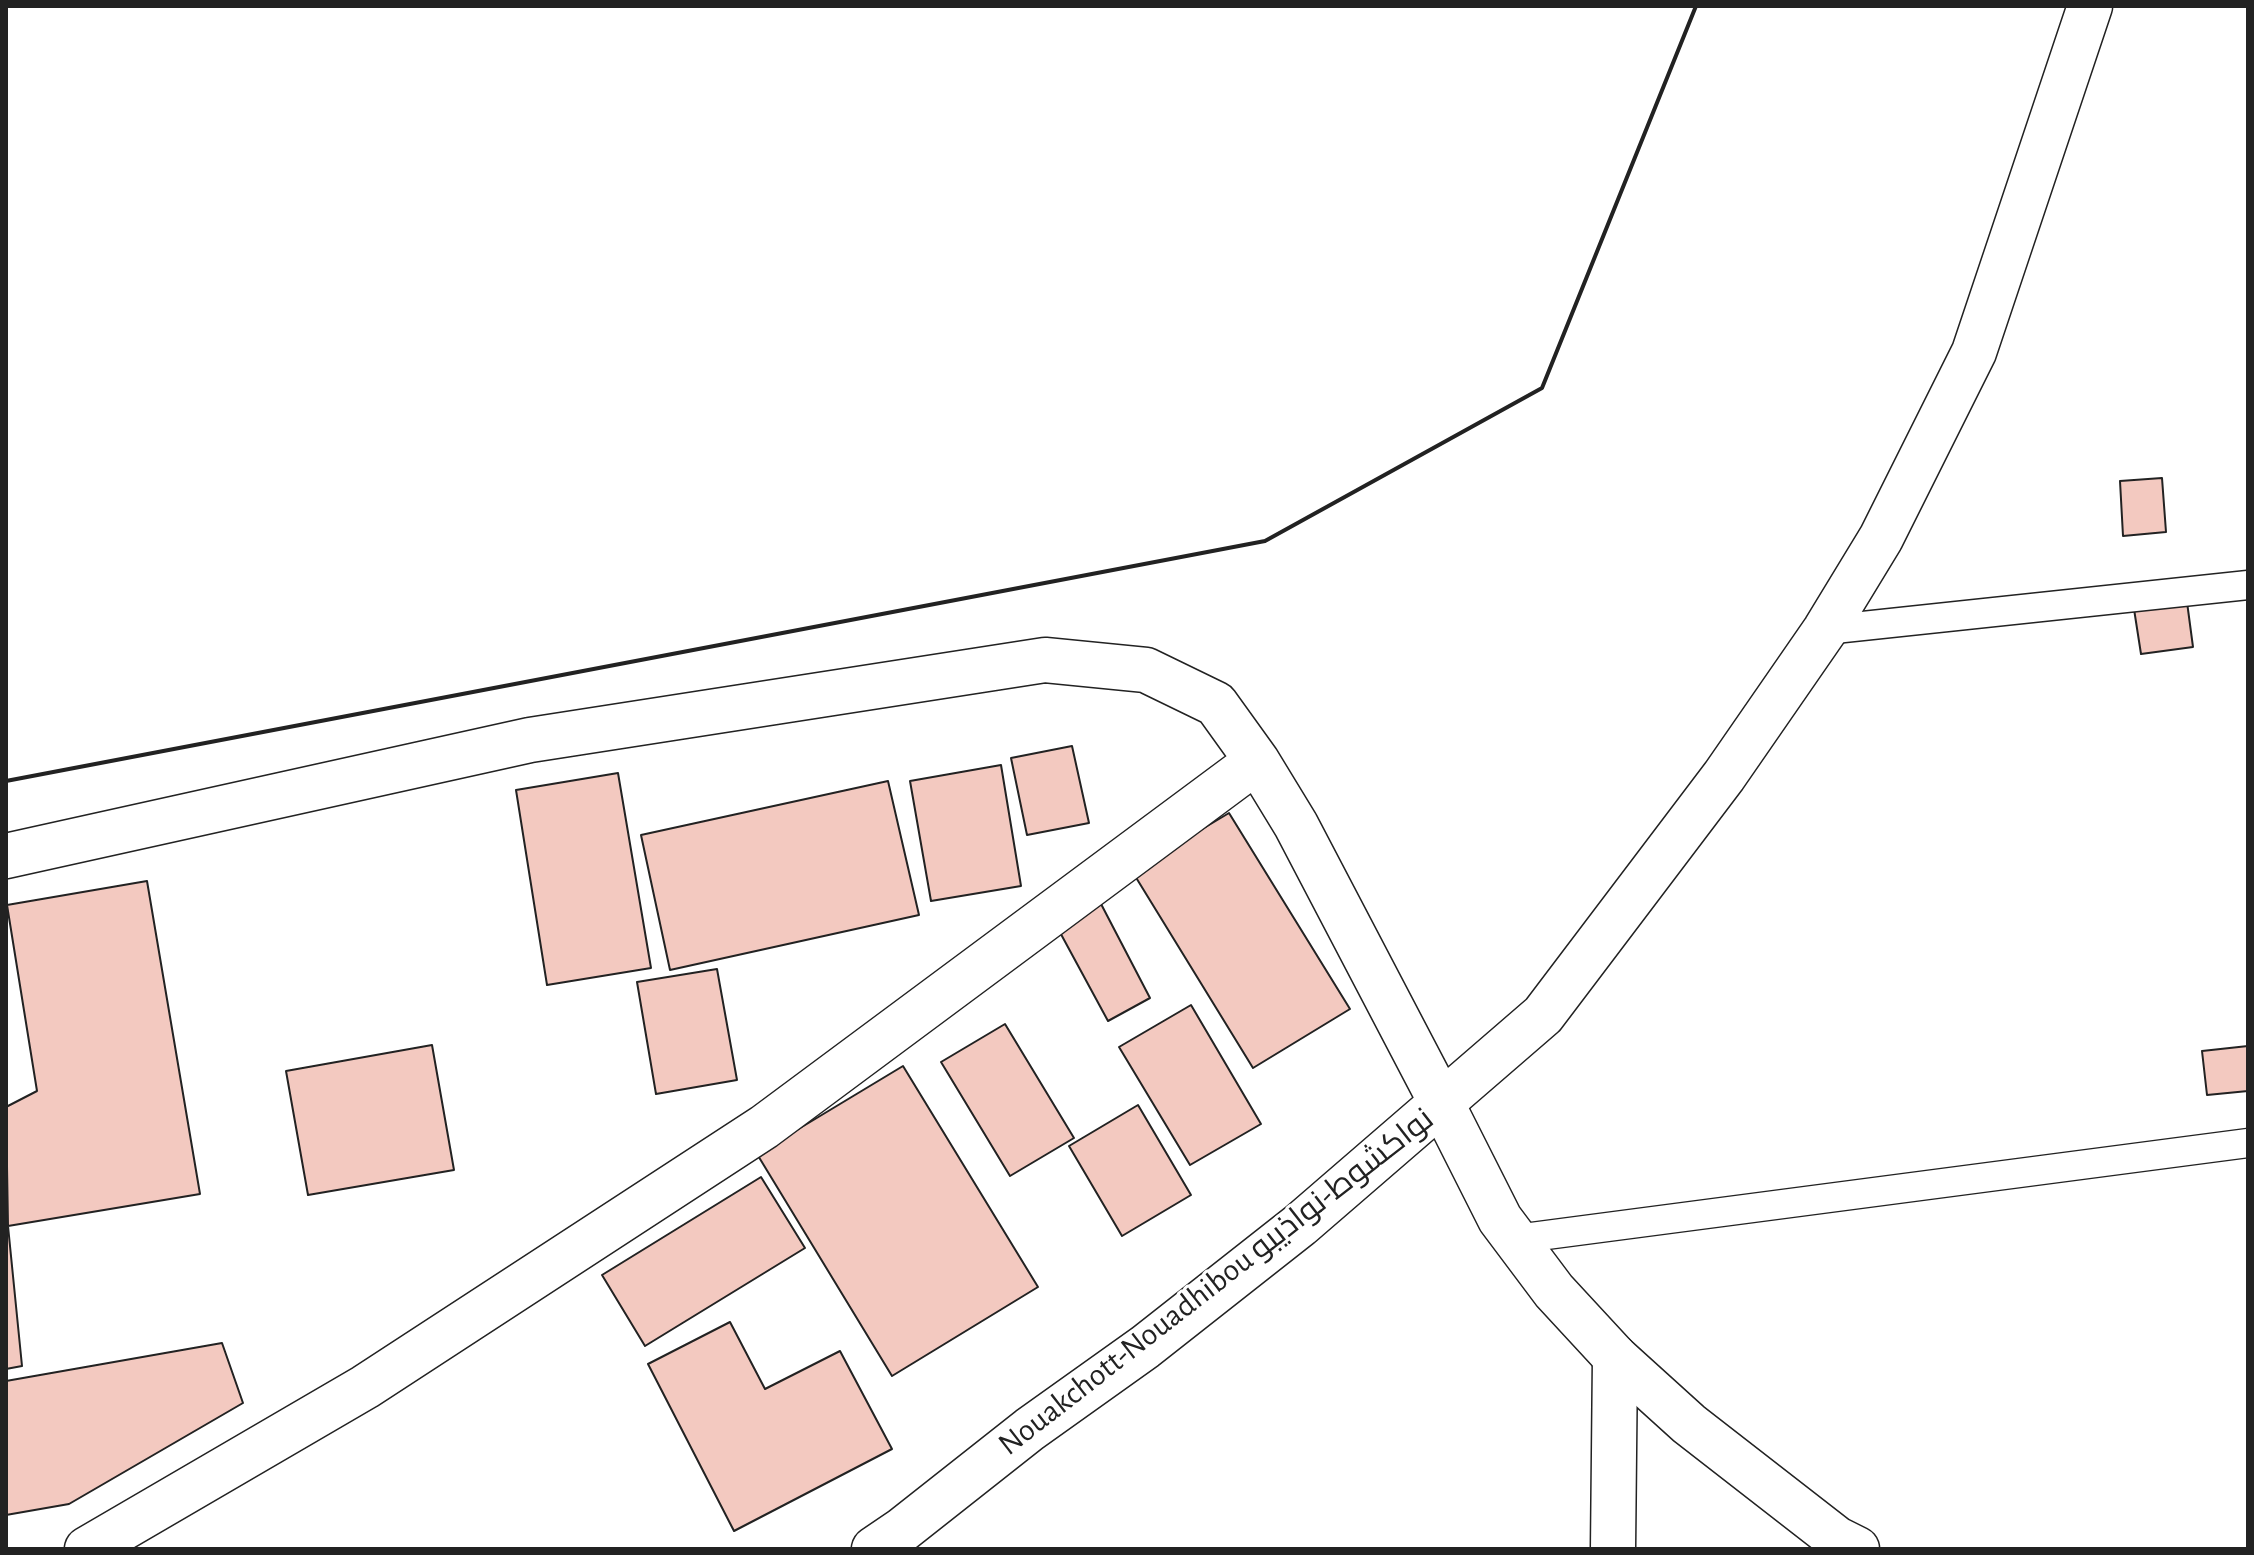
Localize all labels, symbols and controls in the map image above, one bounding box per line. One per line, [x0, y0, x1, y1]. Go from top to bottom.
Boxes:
street label: Nouakchott-Nouadhibou نواكشوط-نواذيبو [991, 1100, 1441, 1464]

